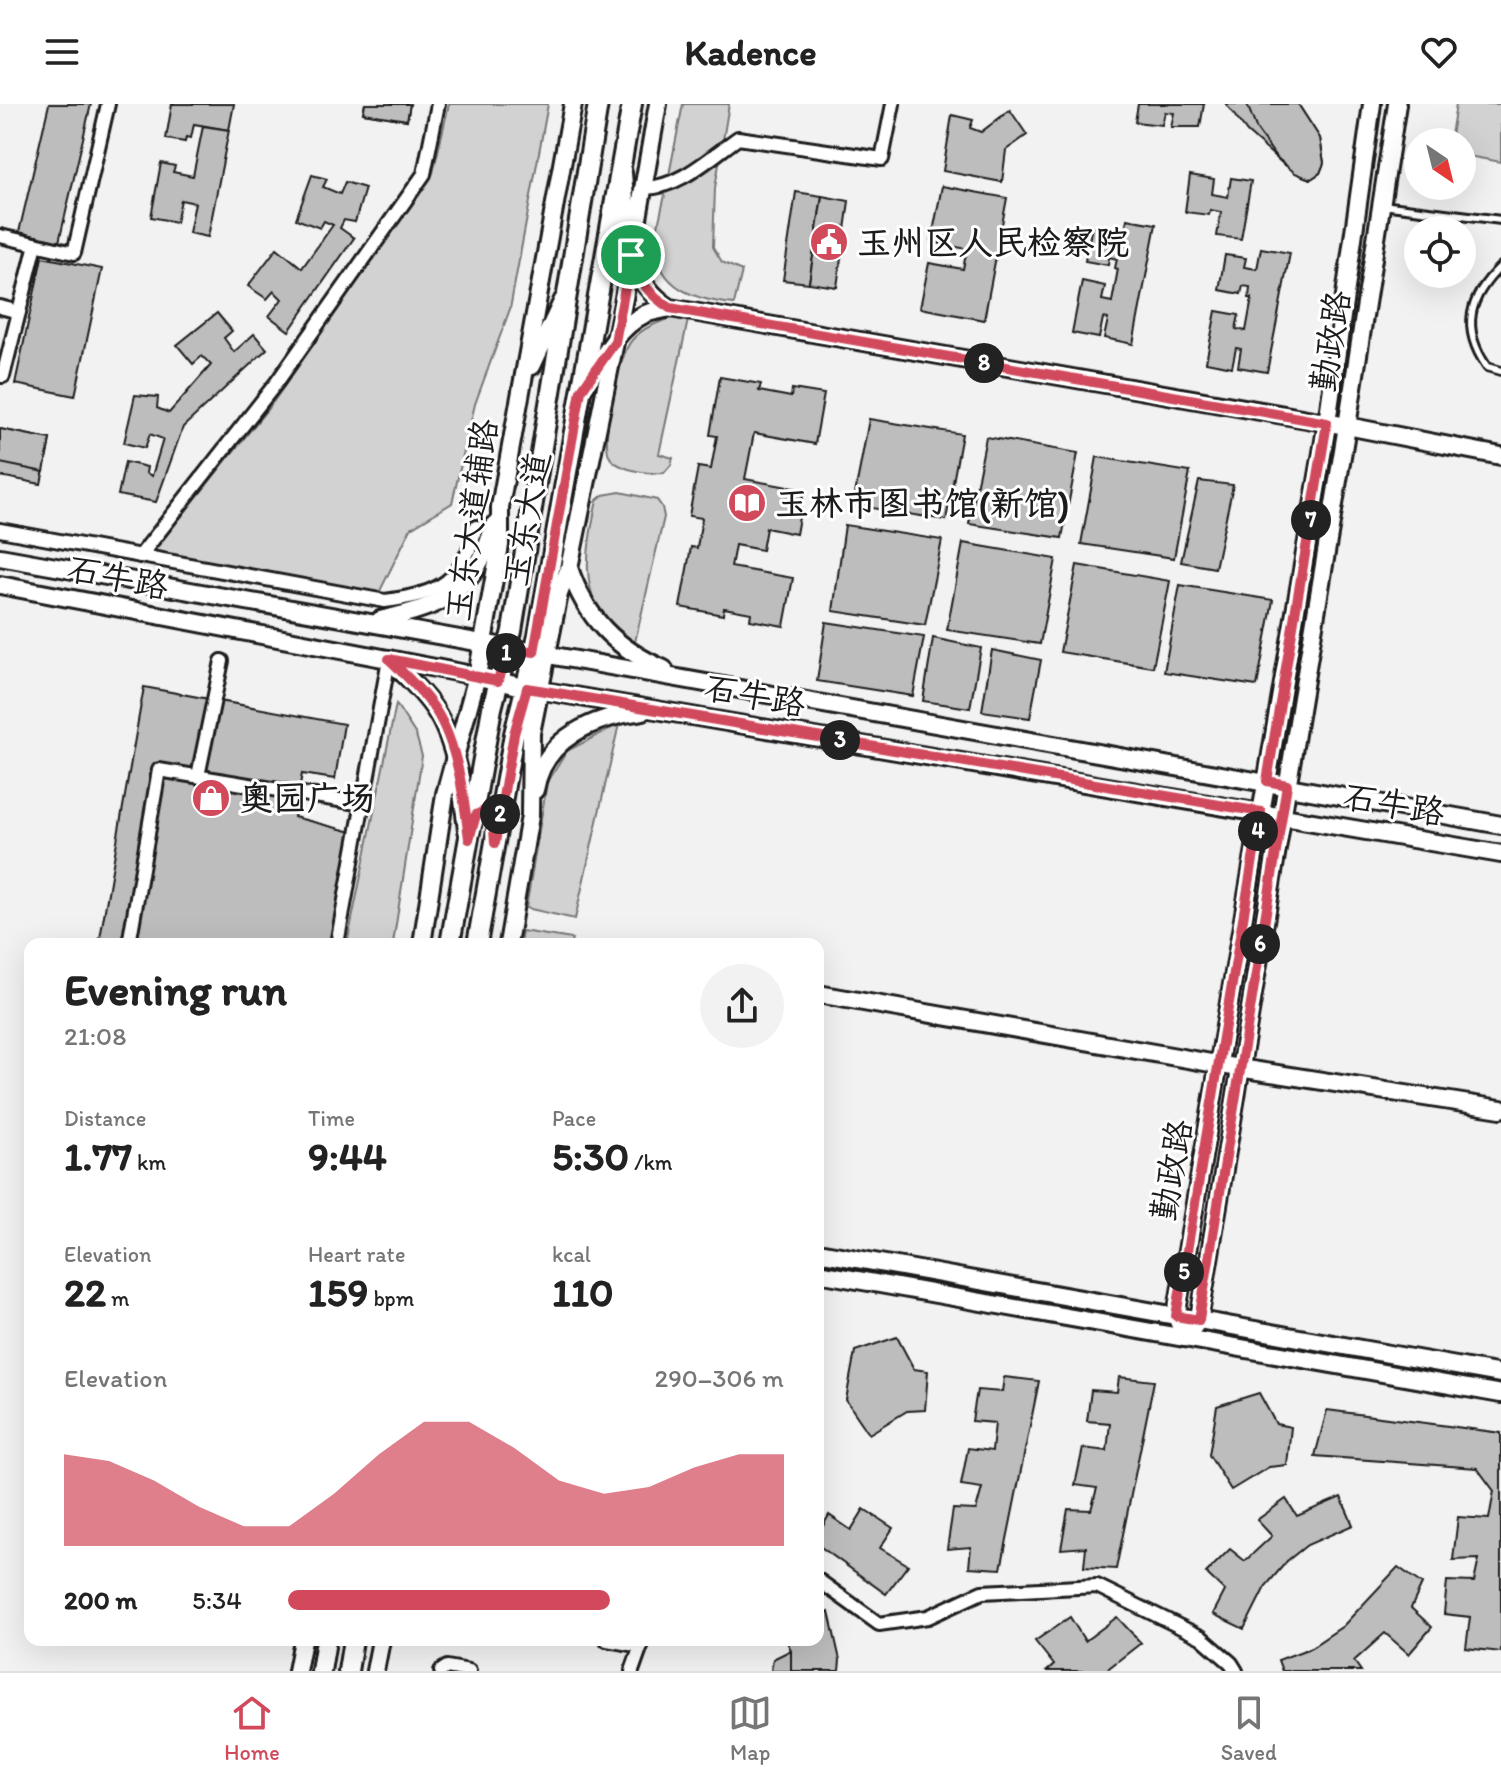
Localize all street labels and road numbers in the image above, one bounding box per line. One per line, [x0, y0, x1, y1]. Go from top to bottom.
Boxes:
street label: 勤政路 [1302, 287, 1359, 395]
street label: 玉东大道辅路 [437, 416, 506, 624]
street label: 玉东大道 [494, 449, 558, 590]
street label: 石牛路 [64, 548, 172, 607]
street label: 石牛路 [701, 666, 809, 725]
street label: 石牛路 [1340, 775, 1448, 834]
street label: 勤政路 [1142, 1116, 1201, 1224]

